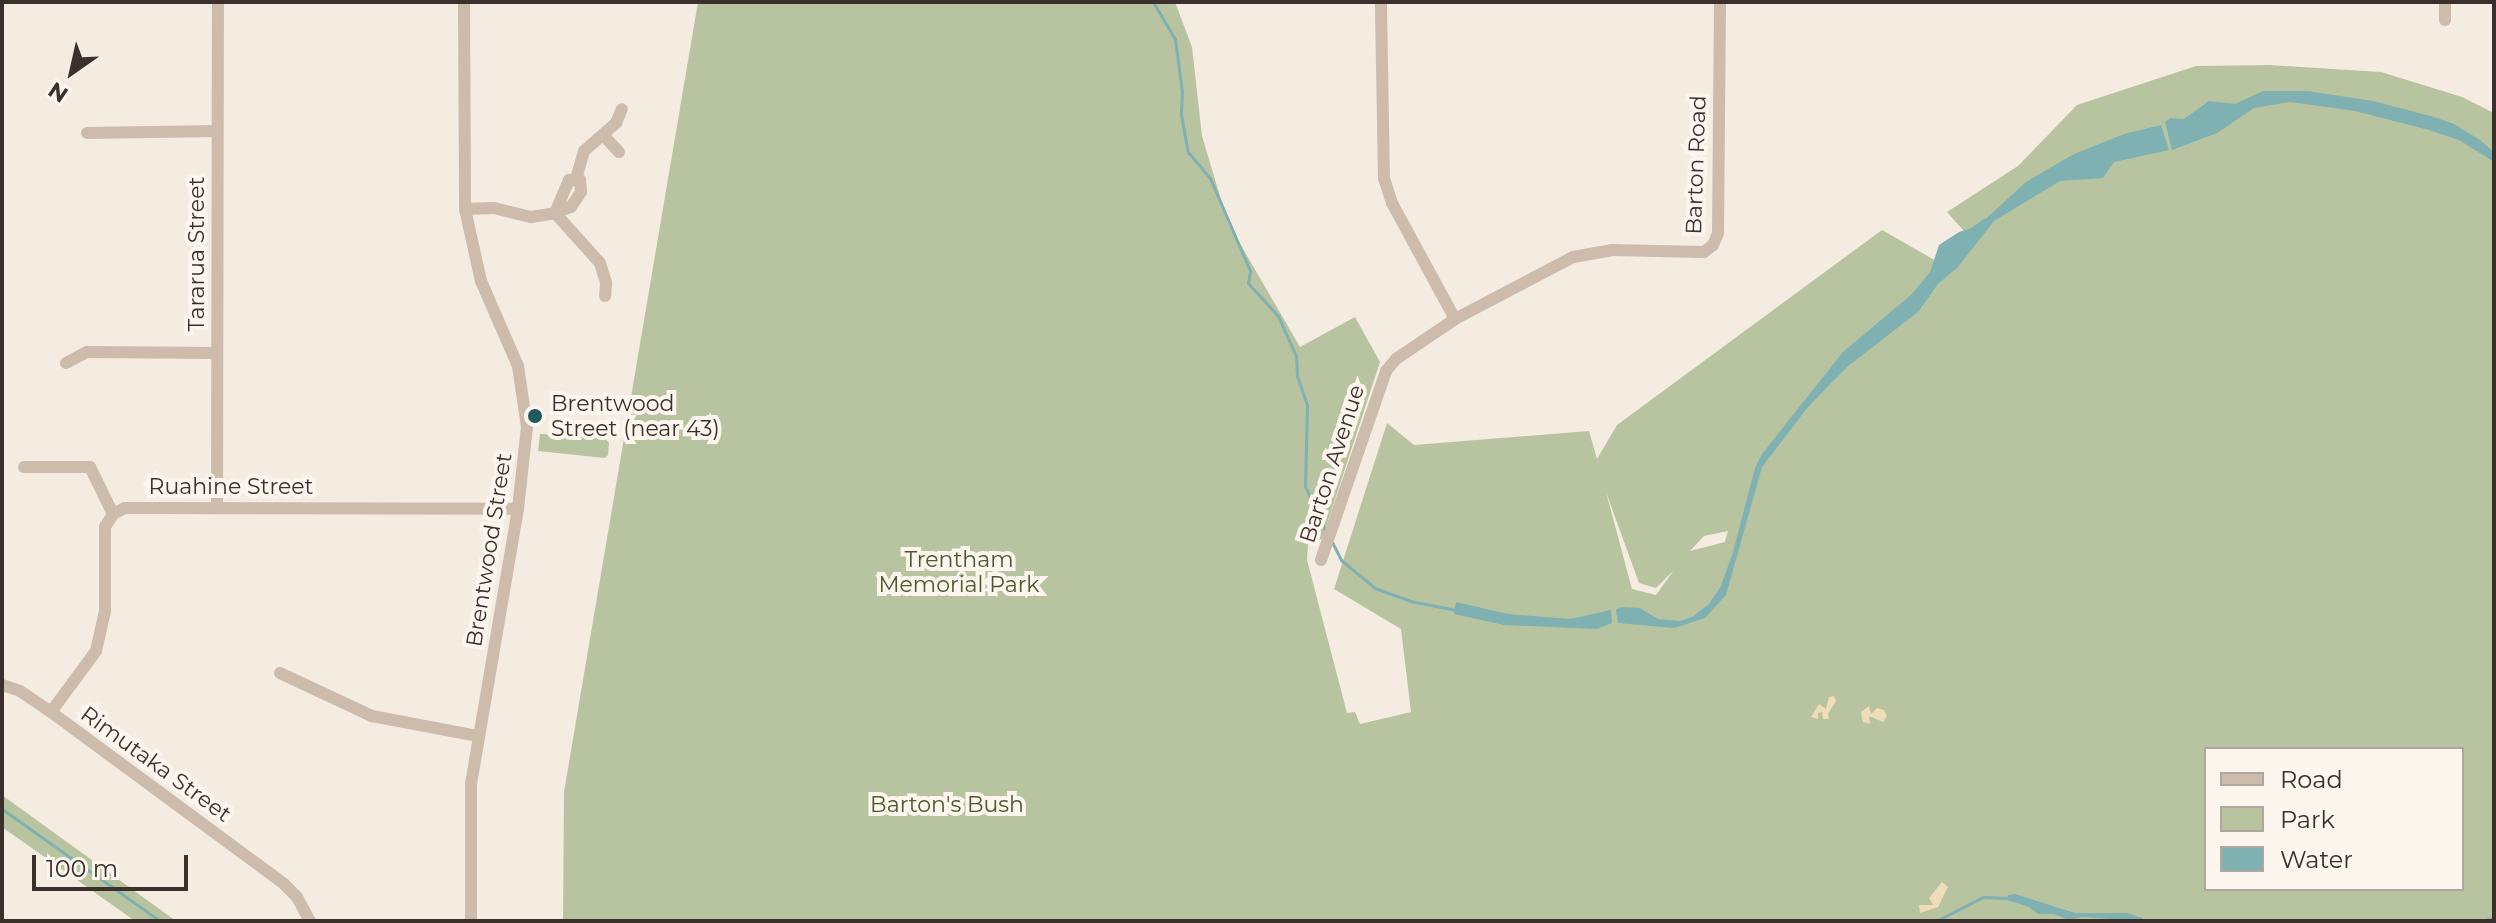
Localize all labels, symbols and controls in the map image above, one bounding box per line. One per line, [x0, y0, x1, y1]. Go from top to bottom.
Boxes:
north arrow [32, 32, 112, 112]
text: N [43, 76, 73, 108]
street label: Barton Road [1680, 95, 1712, 235]
street label: Tararua Street [184, 177, 210, 331]
street label: Barton Avenue [1294, 382, 1370, 546]
place label: Brentwood Street (near 43) [551, 390, 720, 442]
marker: Brentwood Street (near 43) [526, 407, 544, 425]
street label: Brentwood Street [461, 451, 517, 649]
street label: Ruahine Street [149, 474, 313, 500]
park label: Trentham Memorial Park [879, 546, 1039, 598]
street label: Rimutaka Street [76, 701, 236, 827]
legend [2204, 747, 2464, 891]
text: Road [2280, 765, 2343, 794]
park label: Barton's Bush [870, 792, 1024, 818]
text: Park [2280, 805, 2335, 834]
scale bar [36, 839, 192, 889]
text: Water [2280, 845, 2353, 874]
text: 100 m [46, 854, 118, 883]

